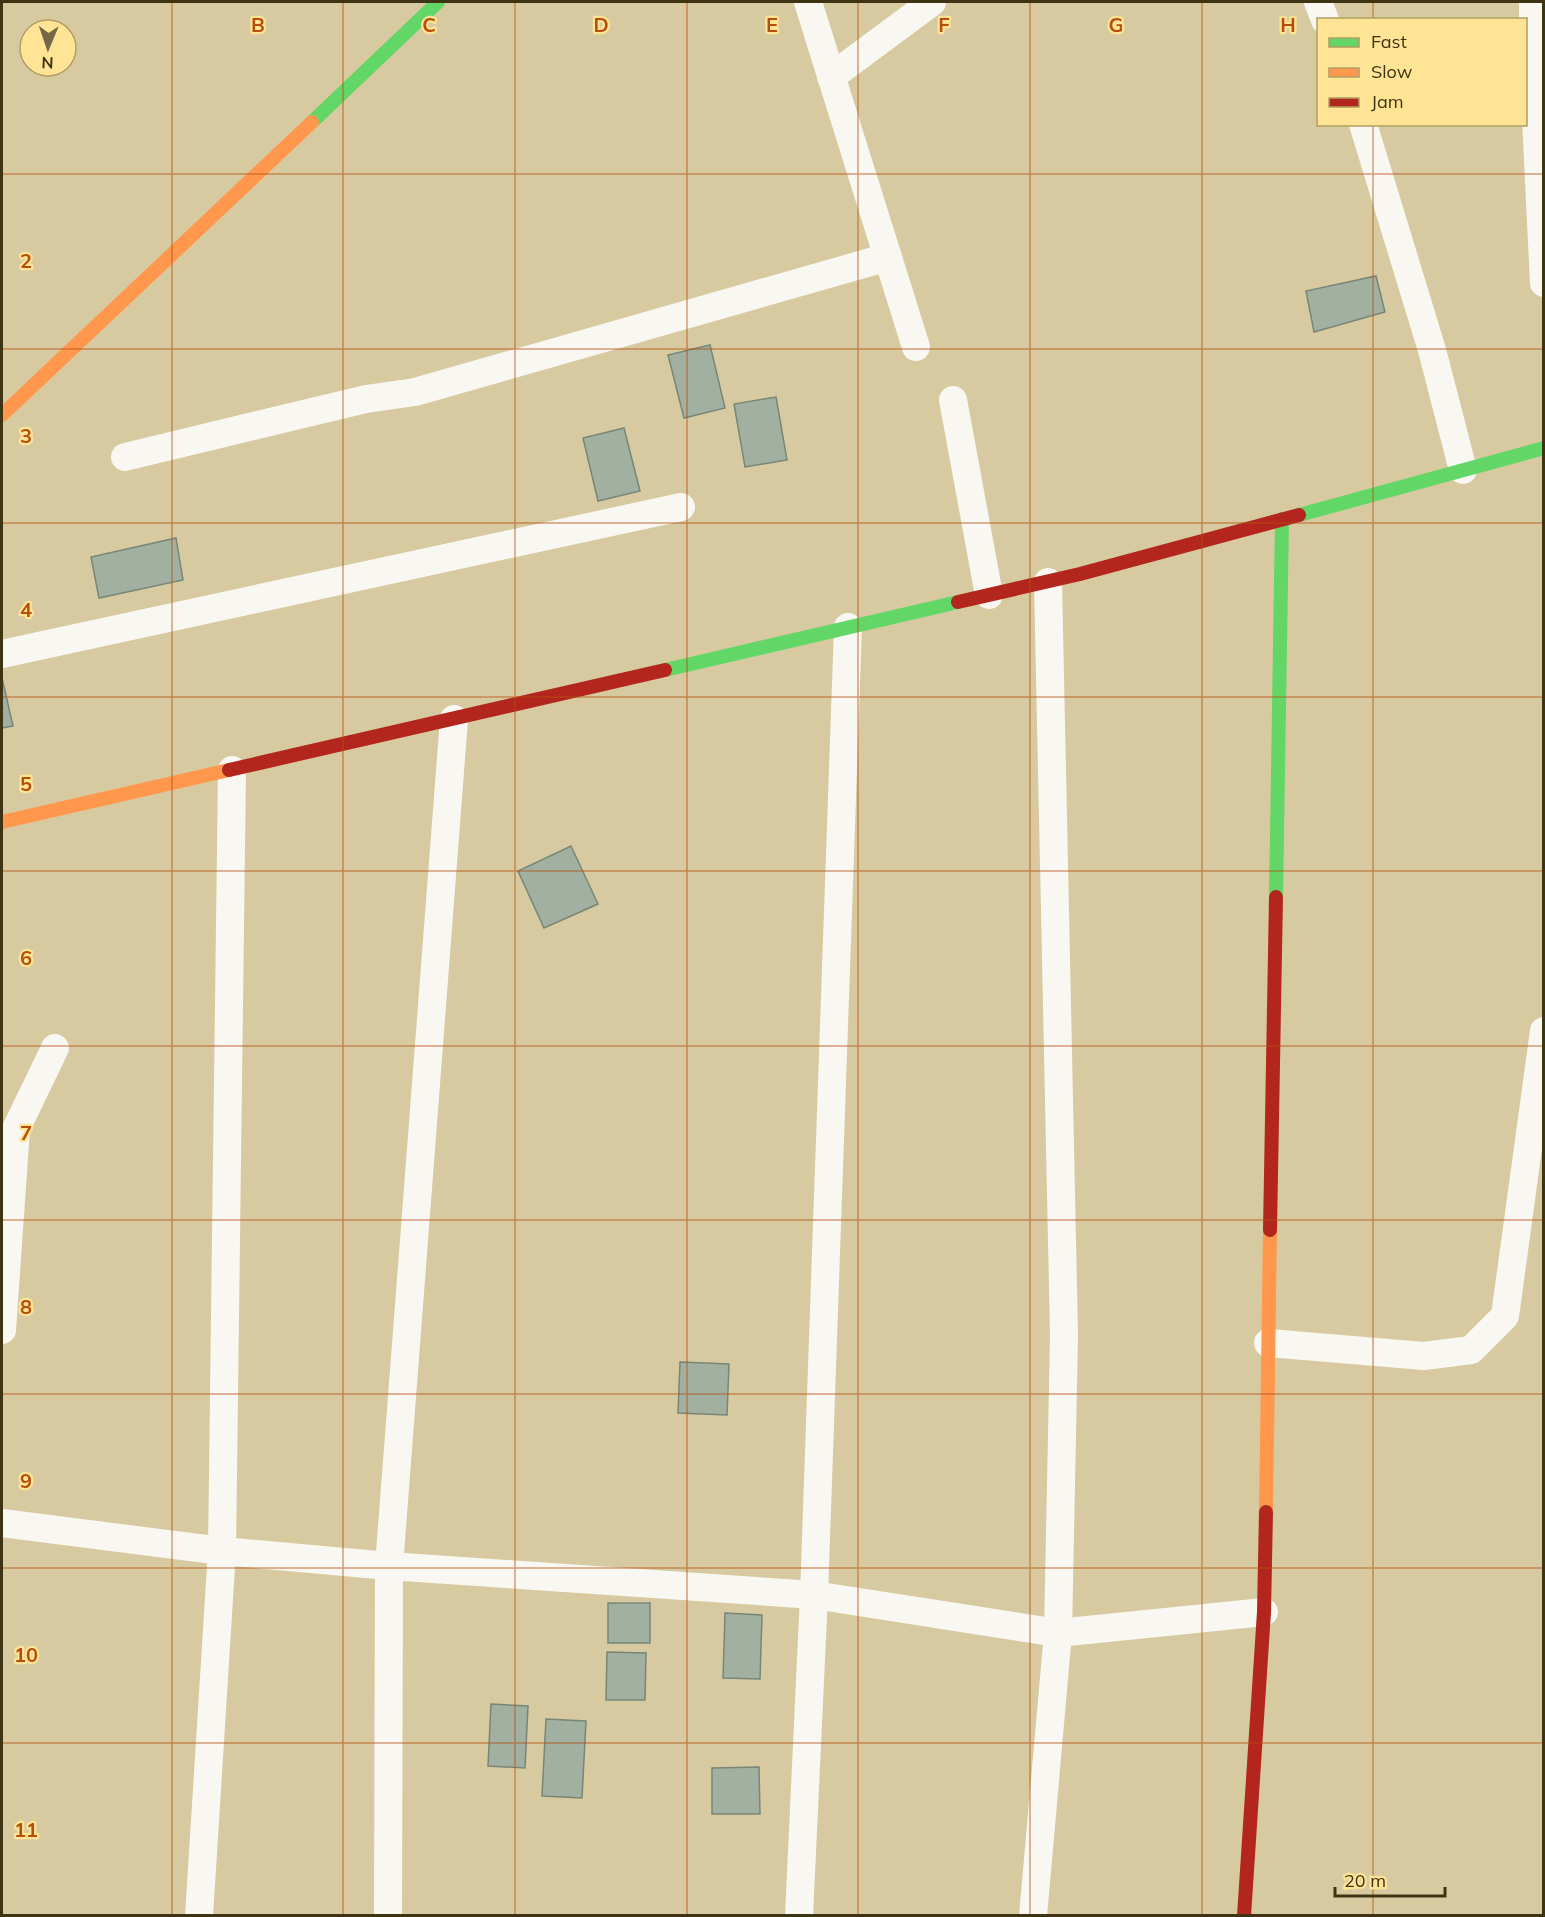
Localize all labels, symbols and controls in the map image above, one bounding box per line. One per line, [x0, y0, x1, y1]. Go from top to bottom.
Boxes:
text: B [251, 12, 265, 37]
text: C [422, 12, 436, 37]
text: D [593, 12, 609, 37]
text: E [766, 12, 778, 37]
text: F [938, 12, 950, 37]
text: G [1109, 12, 1123, 37]
text: H [1280, 12, 1296, 37]
north arrow [18, 18, 78, 78]
legend [1317, 18, 1527, 126]
text: Fast [1371, 30, 1407, 53]
text: N [41, 53, 54, 73]
text: Slow [1371, 60, 1413, 83]
text: Jam [1371, 90, 1404, 113]
text: 2 [20, 248, 32, 273]
text: 3 [20, 423, 32, 448]
text: 4 [20, 597, 32, 622]
text: 5 [20, 771, 32, 796]
text: 6 [20, 945, 32, 970]
text: 7 [20, 1120, 32, 1145]
text: 8 [20, 1294, 32, 1319]
text: 9 [20, 1468, 32, 1493]
text: 10 [14, 1642, 38, 1667]
text: 11 [14, 1817, 38, 1842]
scale bar [1335, 1860, 1444, 1898]
text: 20 m [1344, 1869, 1386, 1892]

